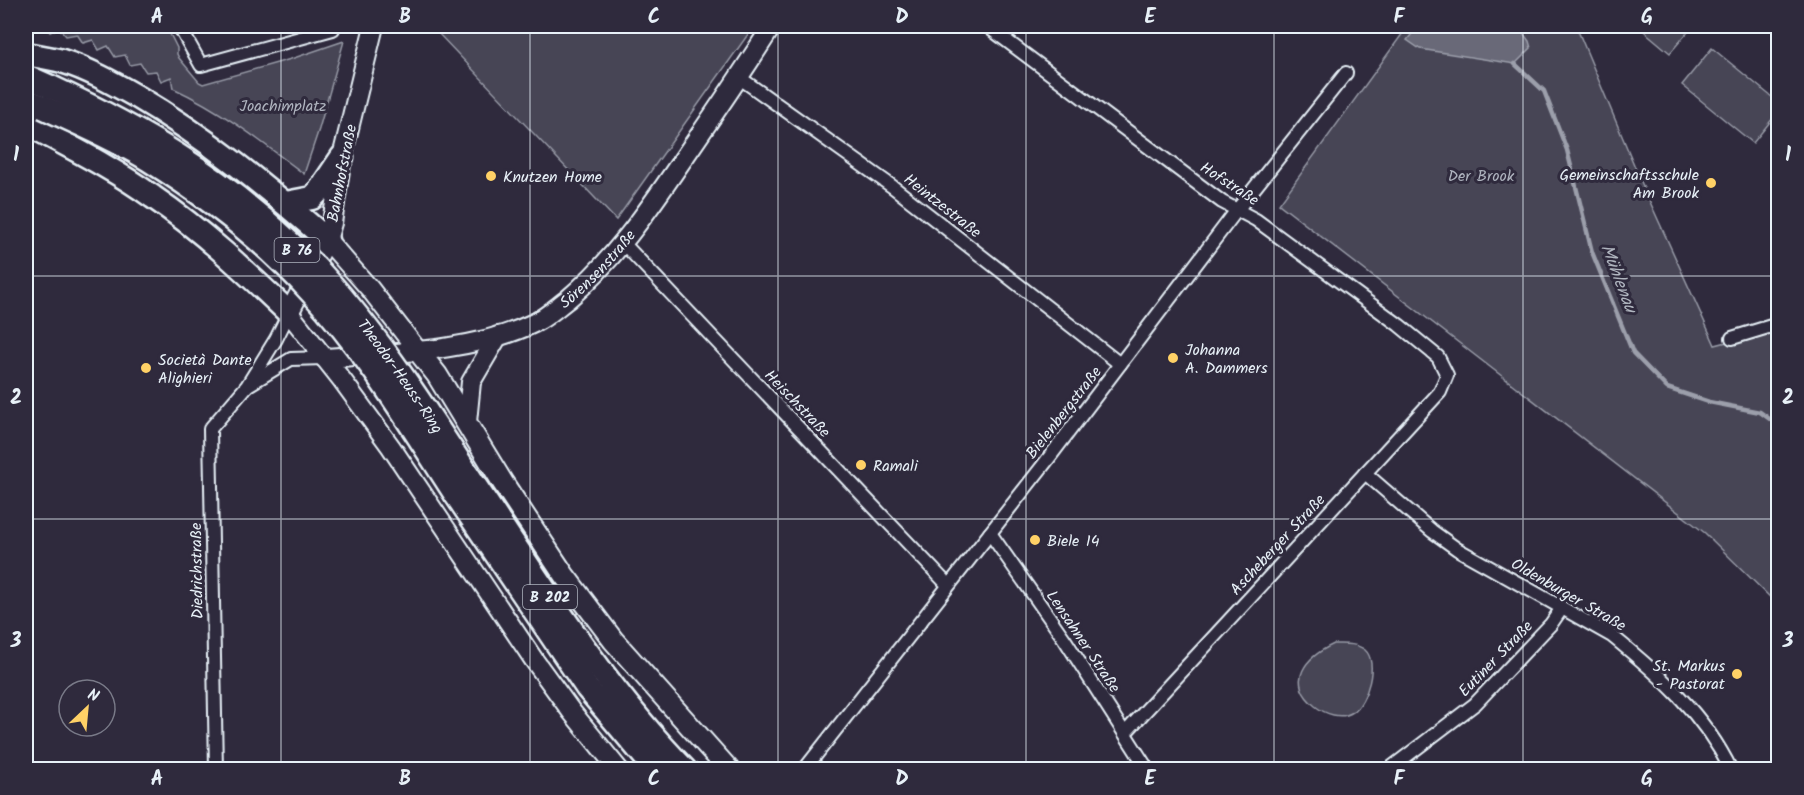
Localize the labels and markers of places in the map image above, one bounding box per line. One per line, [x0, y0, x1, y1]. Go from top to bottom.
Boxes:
place label: Gemeinschaftsschule Am Brook [1559, 163, 1699, 206]
place label: Knutzen Home [503, 165, 602, 190]
marker: Knutzen Home [484, 169, 498, 183]
marker: Gemeinschaftsschule Am Brook [1704, 176, 1718, 190]
place label: Johanna A. Dammers [1185, 338, 1268, 381]
place label: Società Dante Alighieri [158, 348, 252, 391]
marker: Johanna A. Dammers [1166, 351, 1180, 365]
marker: Società Dante Alighieri [139, 361, 153, 375]
place label: Ramali [873, 454, 919, 479]
marker: Ramali [854, 458, 868, 472]
place label: Biele 14 [1047, 529, 1100, 554]
marker: Biele 14 [1028, 533, 1042, 547]
place label: St. Markus - Pastorat [1653, 654, 1726, 697]
marker: St. Markus - Pastorat [1730, 667, 1744, 681]

